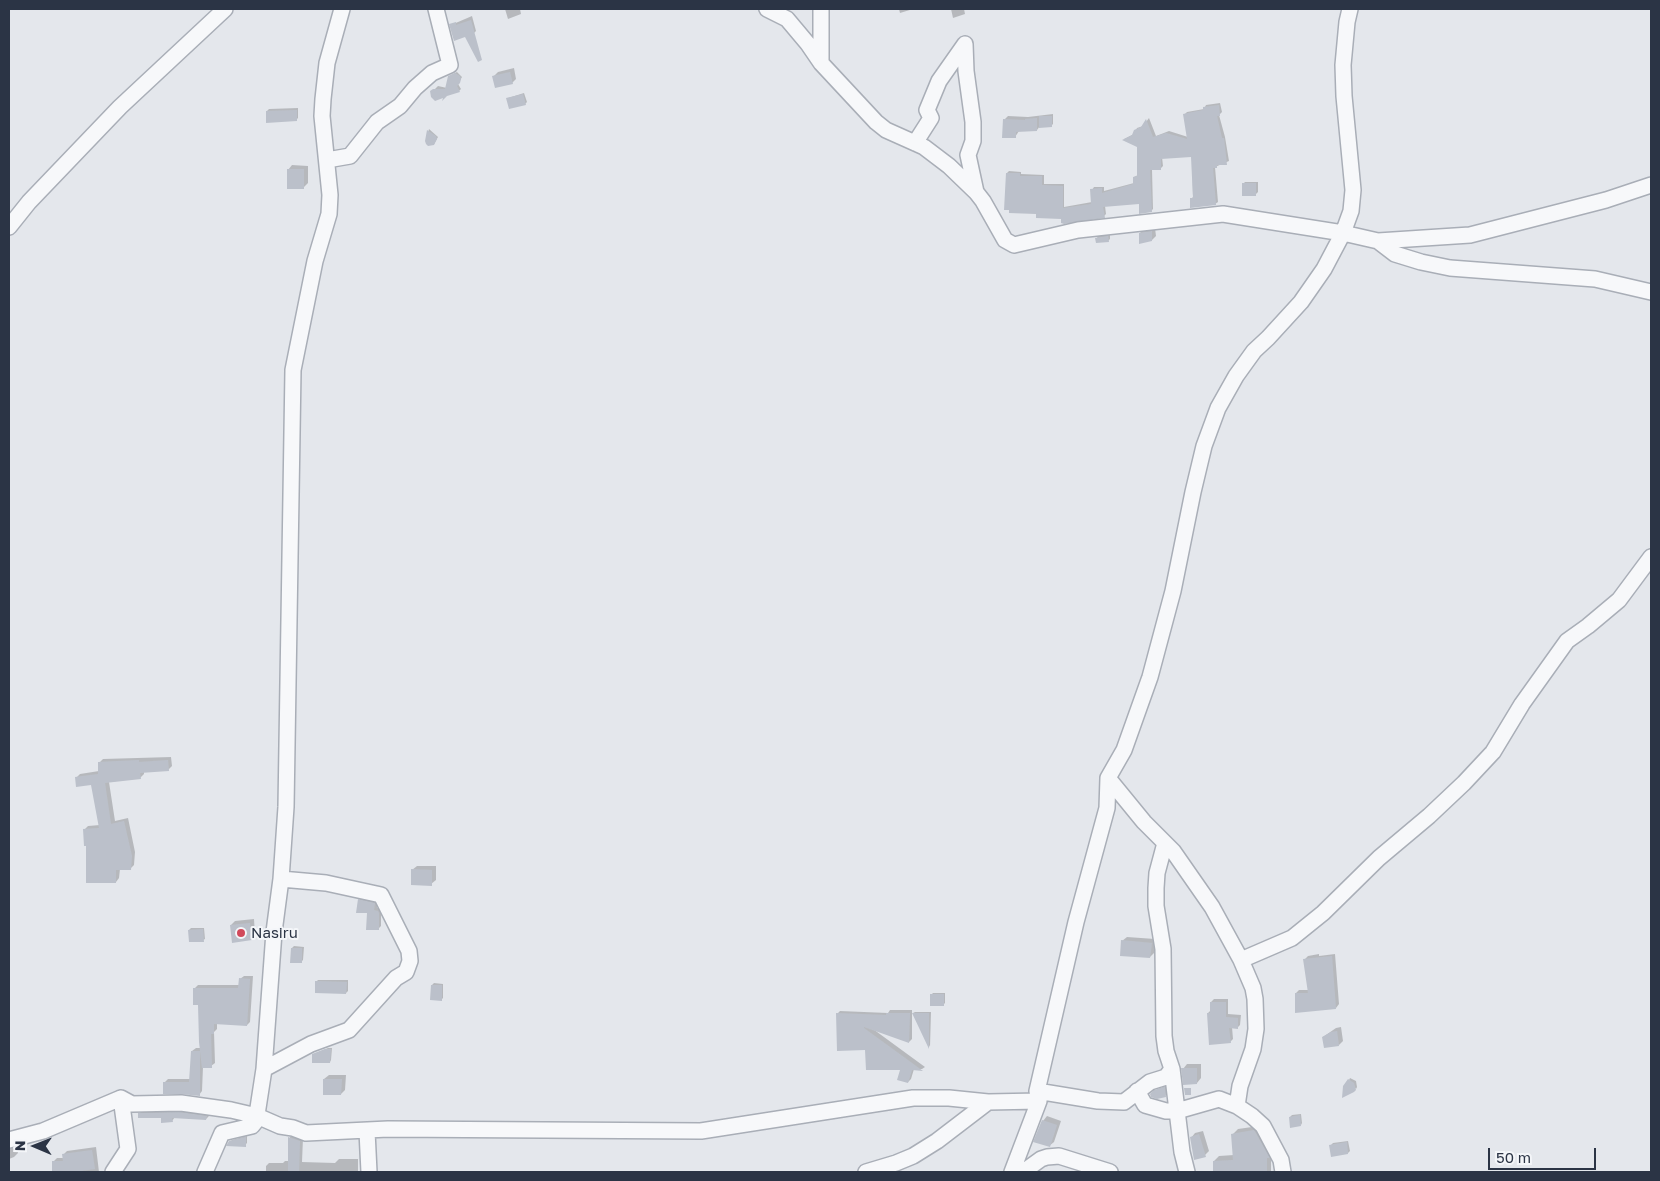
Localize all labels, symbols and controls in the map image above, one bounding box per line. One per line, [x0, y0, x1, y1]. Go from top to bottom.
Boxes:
place label: Nasiru [251, 924, 298, 942]
marker: Nasiru [235, 927, 247, 939]
north arrow [10, 1121, 60, 1171]
scale bar [1490, 1138, 1598, 1170]
text: N [11, 1140, 28, 1151]
text: 50 m [1496, 1148, 1531, 1166]

